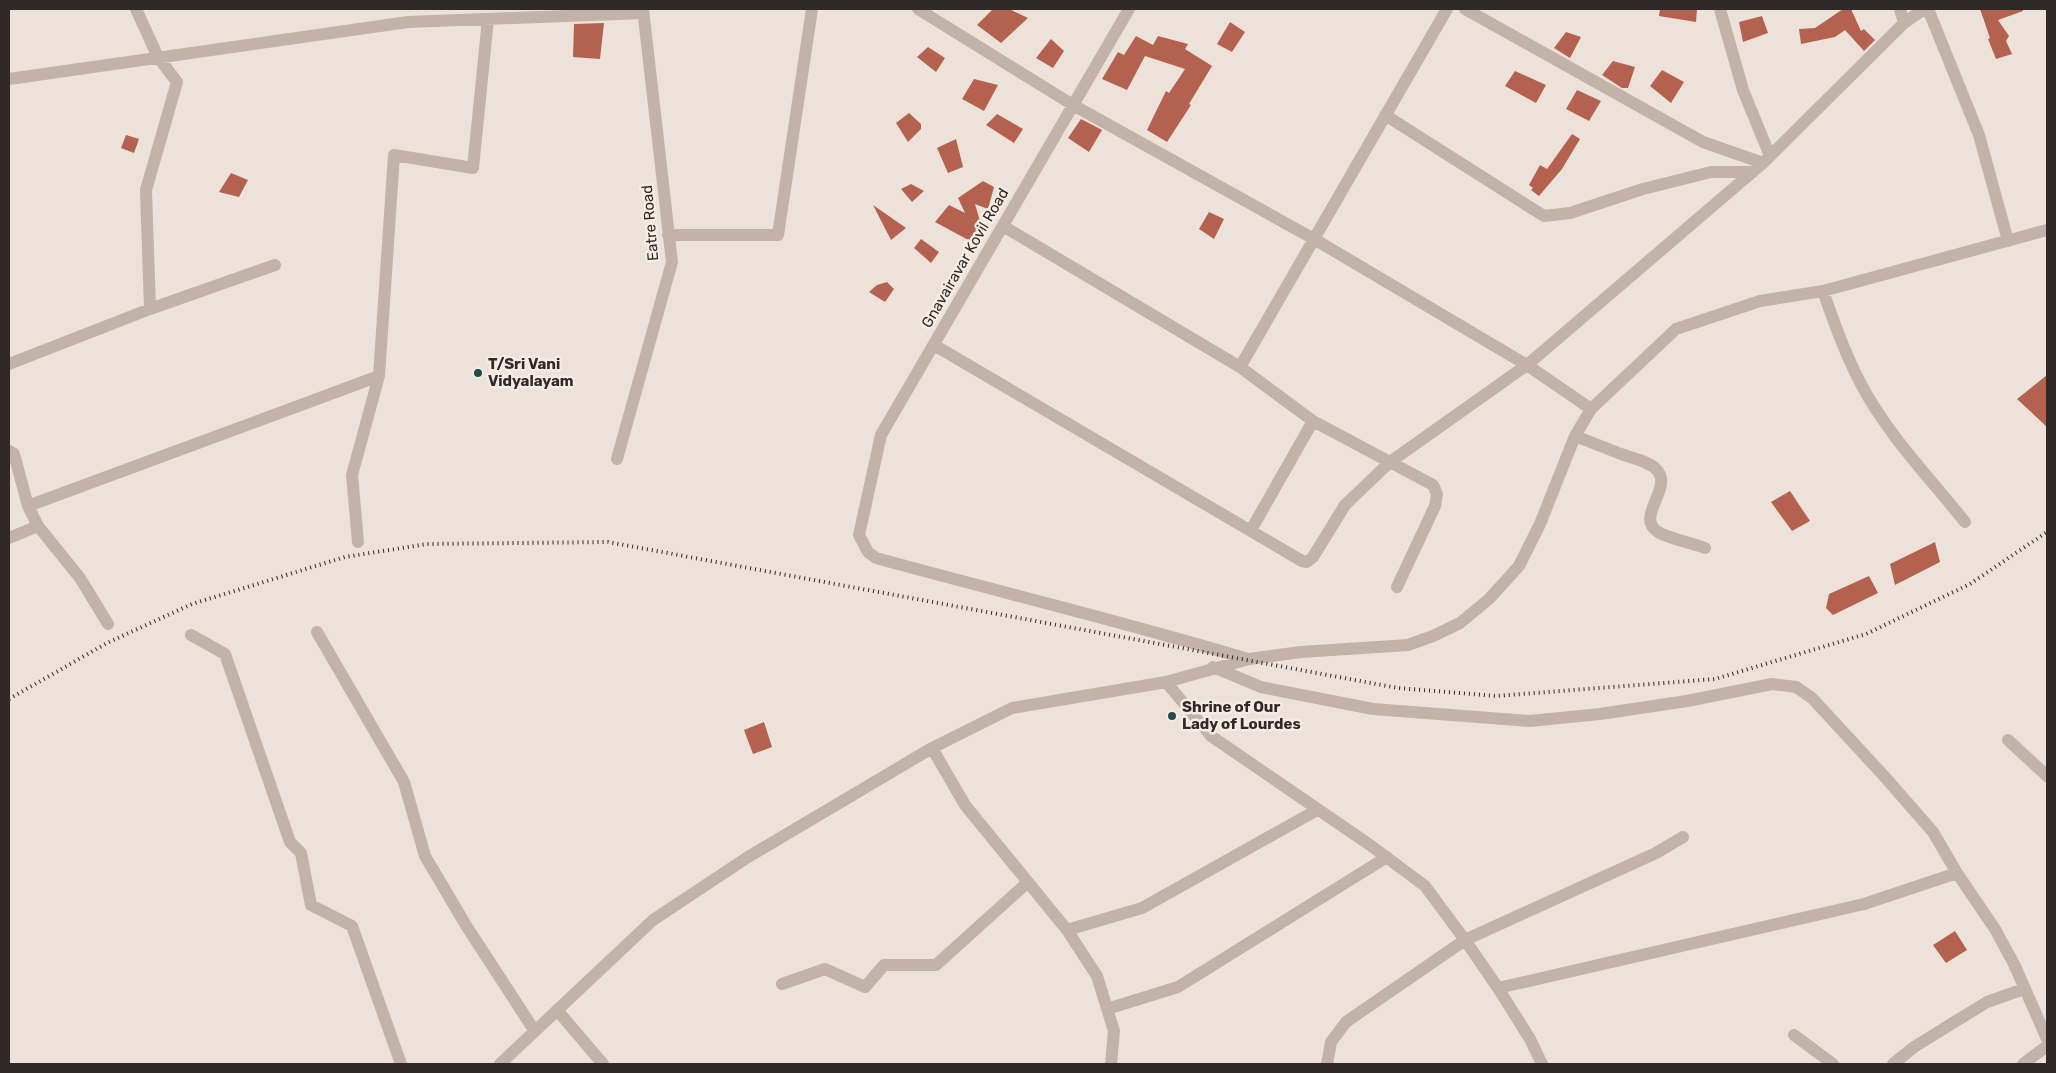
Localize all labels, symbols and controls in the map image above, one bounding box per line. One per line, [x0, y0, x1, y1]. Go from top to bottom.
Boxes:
street label: Eatre Road [638, 184, 662, 262]
street label: Gnavairavar Kovil Road [918, 185, 1012, 331]
place label: T/Sri Vani Vidyalayam [488, 355, 574, 390]
marker: T/Sri Vani Vidyalayam [472, 367, 484, 379]
place label: Shrine of Our Lady of Lourdes [1182, 698, 1301, 733]
marker: Shrine of Our Lady of Lourdes [1166, 710, 1178, 722]

